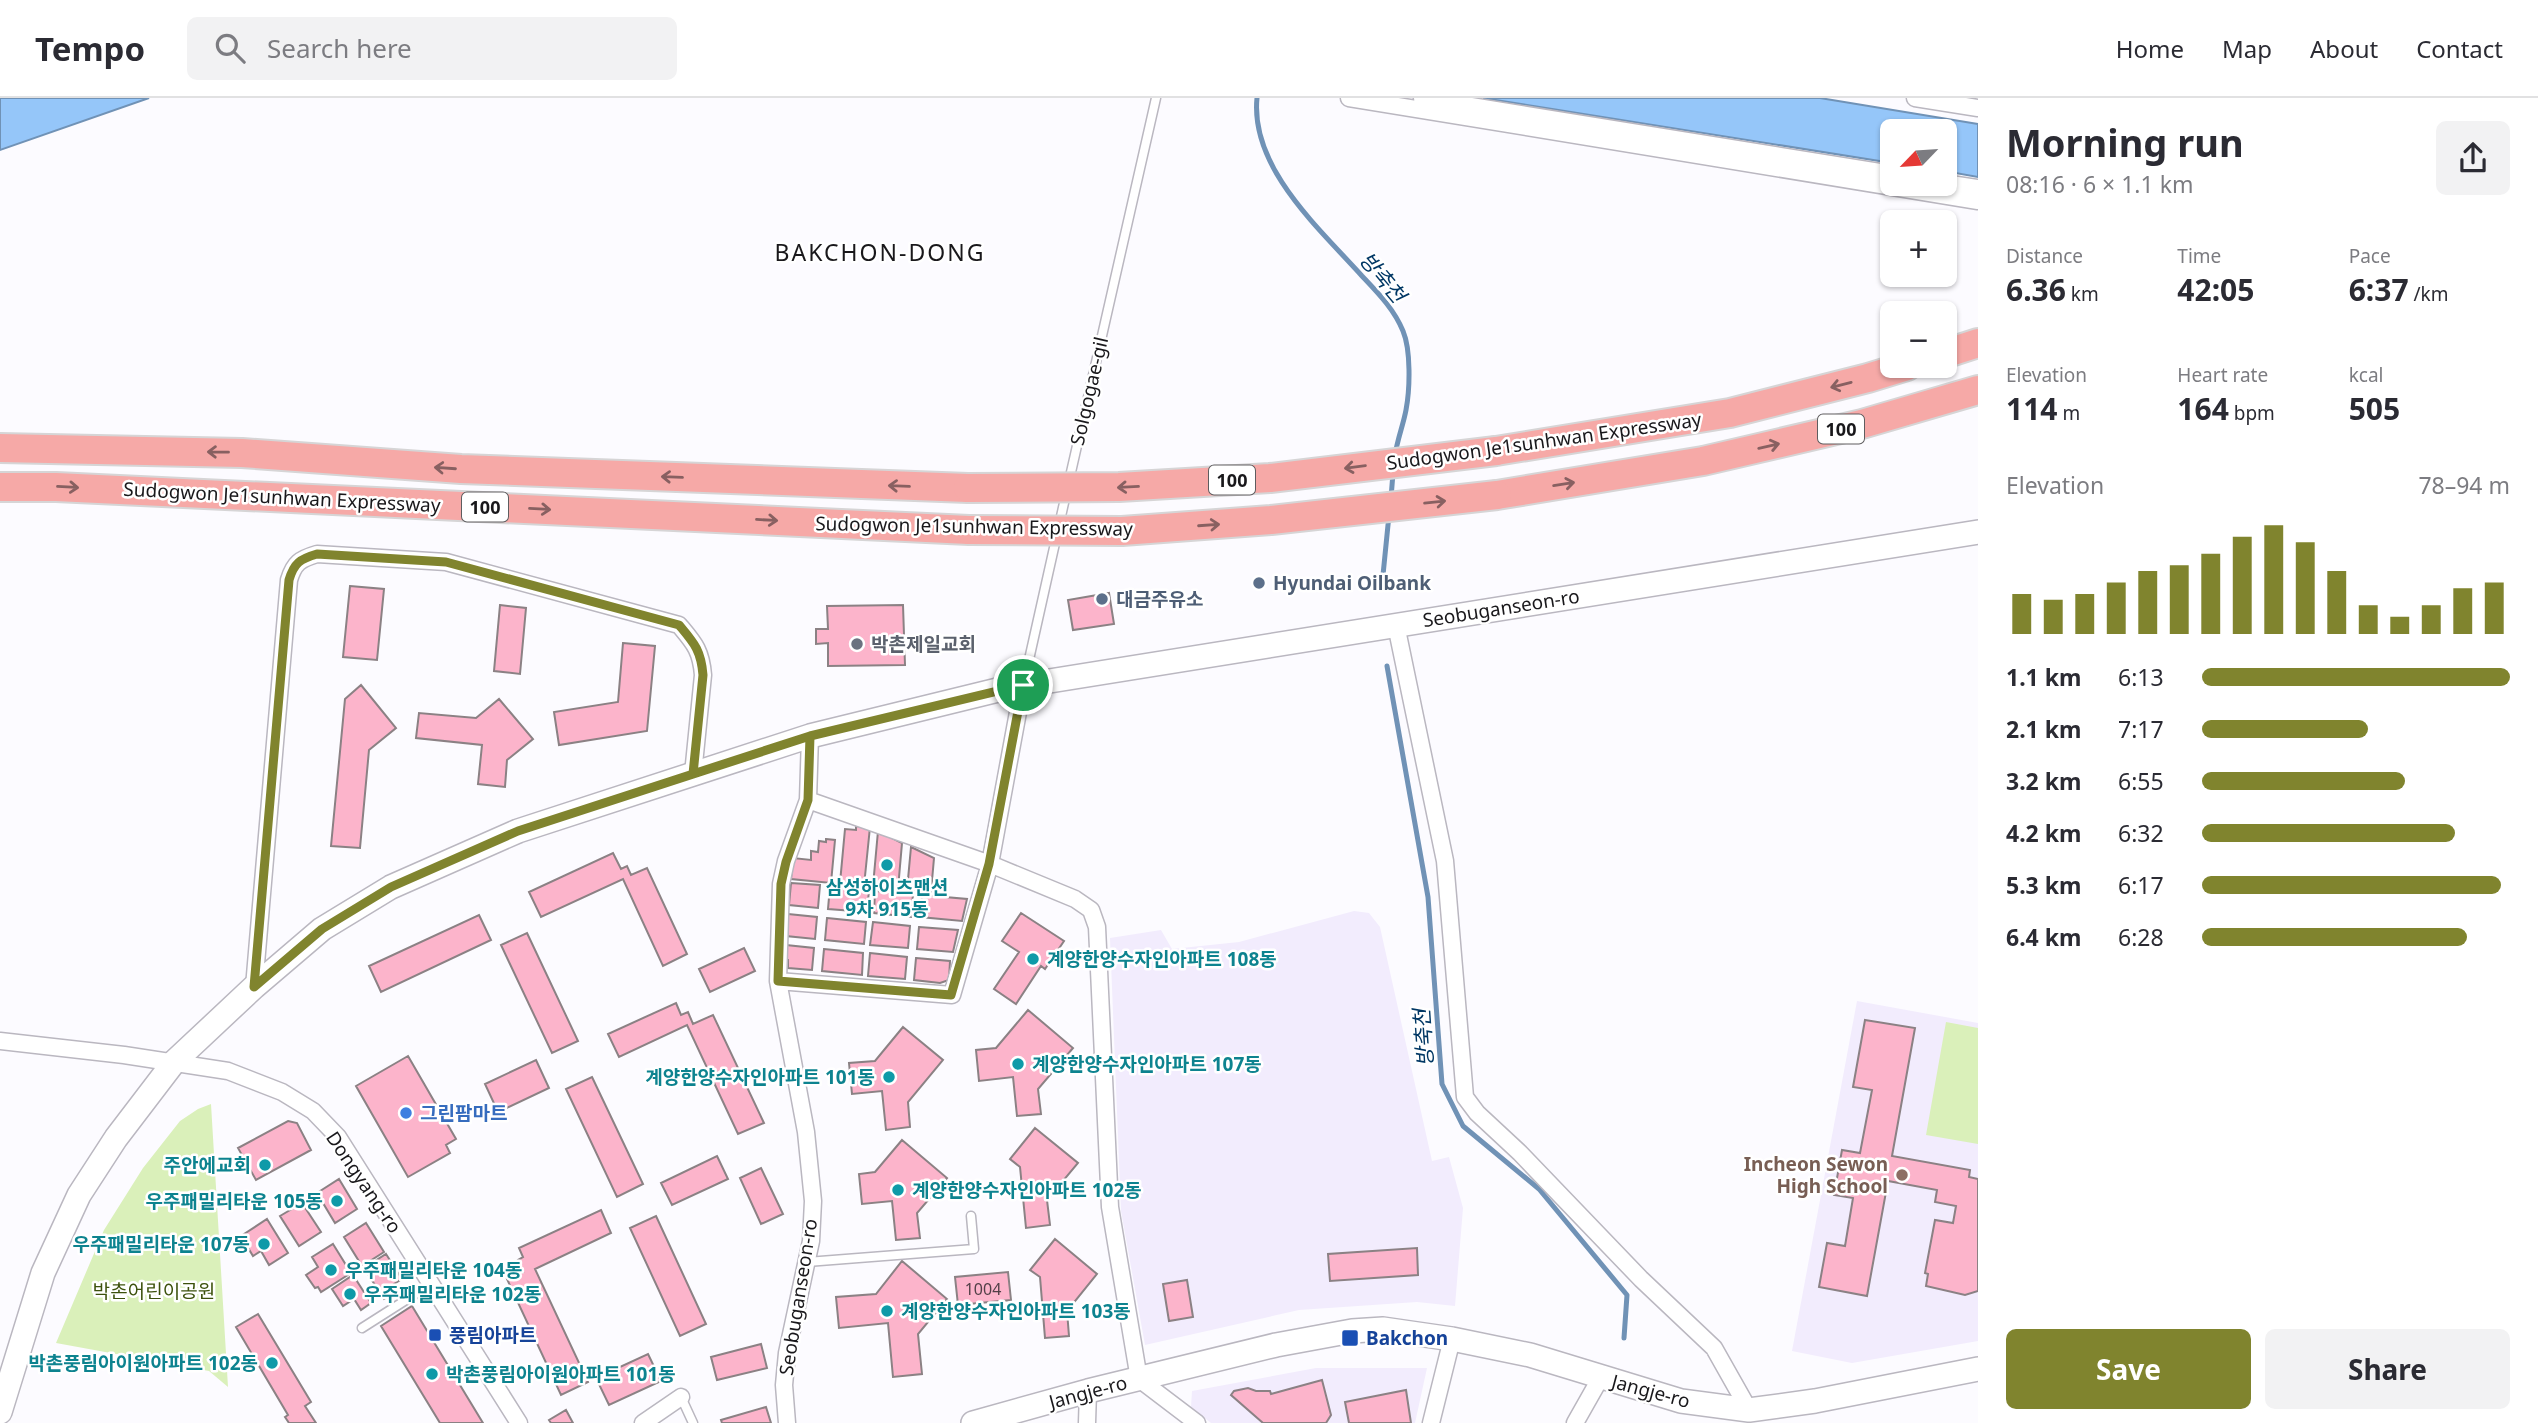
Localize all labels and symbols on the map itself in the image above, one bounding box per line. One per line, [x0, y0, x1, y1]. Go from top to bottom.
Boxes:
north arrow [1880, 119, 1956, 196]
district label: BAKCHON-DONG [775, 236, 985, 268]
water label: 방축천 [1354, 246, 1414, 310]
street label: Solgogae-gil [1064, 334, 1114, 448]
one-way arrow [1830, 379, 1853, 392]
street label: Sudogwon Je1sunhwan Expressway [1385, 406, 1703, 476]
road number: 100 [1818, 414, 1864, 444]
one-way arrow [1757, 439, 1780, 452]
one-way arrow [207, 446, 230, 459]
one-way arrow [434, 461, 457, 474]
one-way arrow [1344, 461, 1367, 474]
road number: 100 [1209, 466, 1255, 494]
one-way arrow [661, 471, 684, 484]
street label: Sudogwon Je1sunhwan Expressway [123, 476, 442, 518]
one-way arrow [1553, 477, 1575, 490]
one-way arrow [888, 479, 911, 492]
one-way arrow [1117, 480, 1140, 493]
one-way arrow [56, 481, 79, 494]
road number: 100 [462, 492, 508, 522]
one-way arrow [1423, 496, 1446, 509]
one-way arrow [528, 503, 551, 516]
street label: Sudogwon Je1sunhwan Expressway [815, 510, 1133, 542]
one-way arrow [756, 514, 779, 527]
one-way arrow [1197, 518, 1220, 531]
place label: Hyundai Oilbank [1273, 570, 1431, 596]
marker: Hyundai Oilbank [1251, 575, 1267, 591]
street label: Seobuganseon-ro [1421, 583, 1581, 633]
place label: 대금주유소 [1116, 586, 1203, 612]
marker: 대금주유소 [1094, 591, 1110, 607]
place label: 박촌제일교회 [871, 631, 976, 657]
marker: 박촌제일교회 [849, 636, 865, 652]
pin [993, 655, 1053, 715]
marker: 삼성하이츠맨션 9차 915동 [879, 857, 895, 873]
place label: 삼성하이츠맨션 9차 915동 [826, 874, 948, 922]
place label: 계양한양수자인아파트 108동 [1047, 946, 1277, 972]
marker: 계양한양수자인아파트 108동 [1025, 951, 1041, 967]
water label: 방축천 [1407, 1005, 1439, 1068]
place label: 계양한양수자인아파트 107동 [1032, 1051, 1262, 1077]
marker: 계양한양수자인아파트 107동 [1010, 1056, 1026, 1072]
place label: 계양한양수자인아파트 101동 [645, 1064, 875, 1090]
marker: 계양한양수자인아파트 101동 [881, 1069, 897, 1085]
place label: 그린팜마트 [420, 1100, 507, 1126]
marker: 그린팜마트 [398, 1105, 414, 1121]
street label: Dongyang-ro [320, 1126, 408, 1238]
place label: Incheon Sewon High School [1744, 1151, 1888, 1199]
place label: 주안에교회 [164, 1152, 251, 1178]
marker: 주안에교회 [257, 1157, 273, 1173]
marker: Incheon Sewon High School [1894, 1167, 1910, 1183]
place label: 계양한양수자인아파트 102동 [912, 1177, 1142, 1203]
marker: 계양한양수자인아파트 102동 [890, 1182, 906, 1198]
place label: 우주패밀리타운 105동 [146, 1188, 323, 1214]
marker: 우주패밀리타운 105동 [329, 1193, 345, 1209]
street label: Seobuganseon-ro [773, 1217, 823, 1377]
place label: 우주패밀리타운 107동 [73, 1231, 250, 1257]
marker: 우주패밀리타운 107동 [256, 1236, 272, 1252]
place label: 우주패밀리타운 104동 [345, 1257, 522, 1283]
marker: 우주패밀리타운 104동 [323, 1262, 339, 1278]
park label: 박촌어린이공원 [93, 1278, 215, 1304]
house number: 1004 [965, 1278, 1001, 1300]
place label: 우주패밀리타운 102동 [364, 1281, 541, 1307]
marker: 우주패밀리타운 102동 [342, 1286, 358, 1302]
place label: 계양한양수자인아파트 103동 [901, 1298, 1131, 1324]
marker: 계양한양수자인아파트 103동 [879, 1303, 895, 1319]
place label: 풍림아파트 [449, 1322, 536, 1348]
place label: Bakchon [1366, 1325, 1448, 1351]
marker: 풍림아파트 [427, 1327, 443, 1343]
marker: Bakchon [1340, 1328, 1360, 1348]
place label: 박촌풍림아이원아파트 102동 [28, 1350, 258, 1376]
marker: 박촌풍림아이원아파트 102동 [264, 1355, 280, 1371]
place label: 박촌풍림아이원아파트 101동 [446, 1361, 676, 1387]
marker: 박촌풍림아이원아파트 101동 [424, 1366, 440, 1382]
street label: Jangje-ro [1607, 1368, 1693, 1414]
street label: Jangje-ro [1044, 1369, 1130, 1415]

